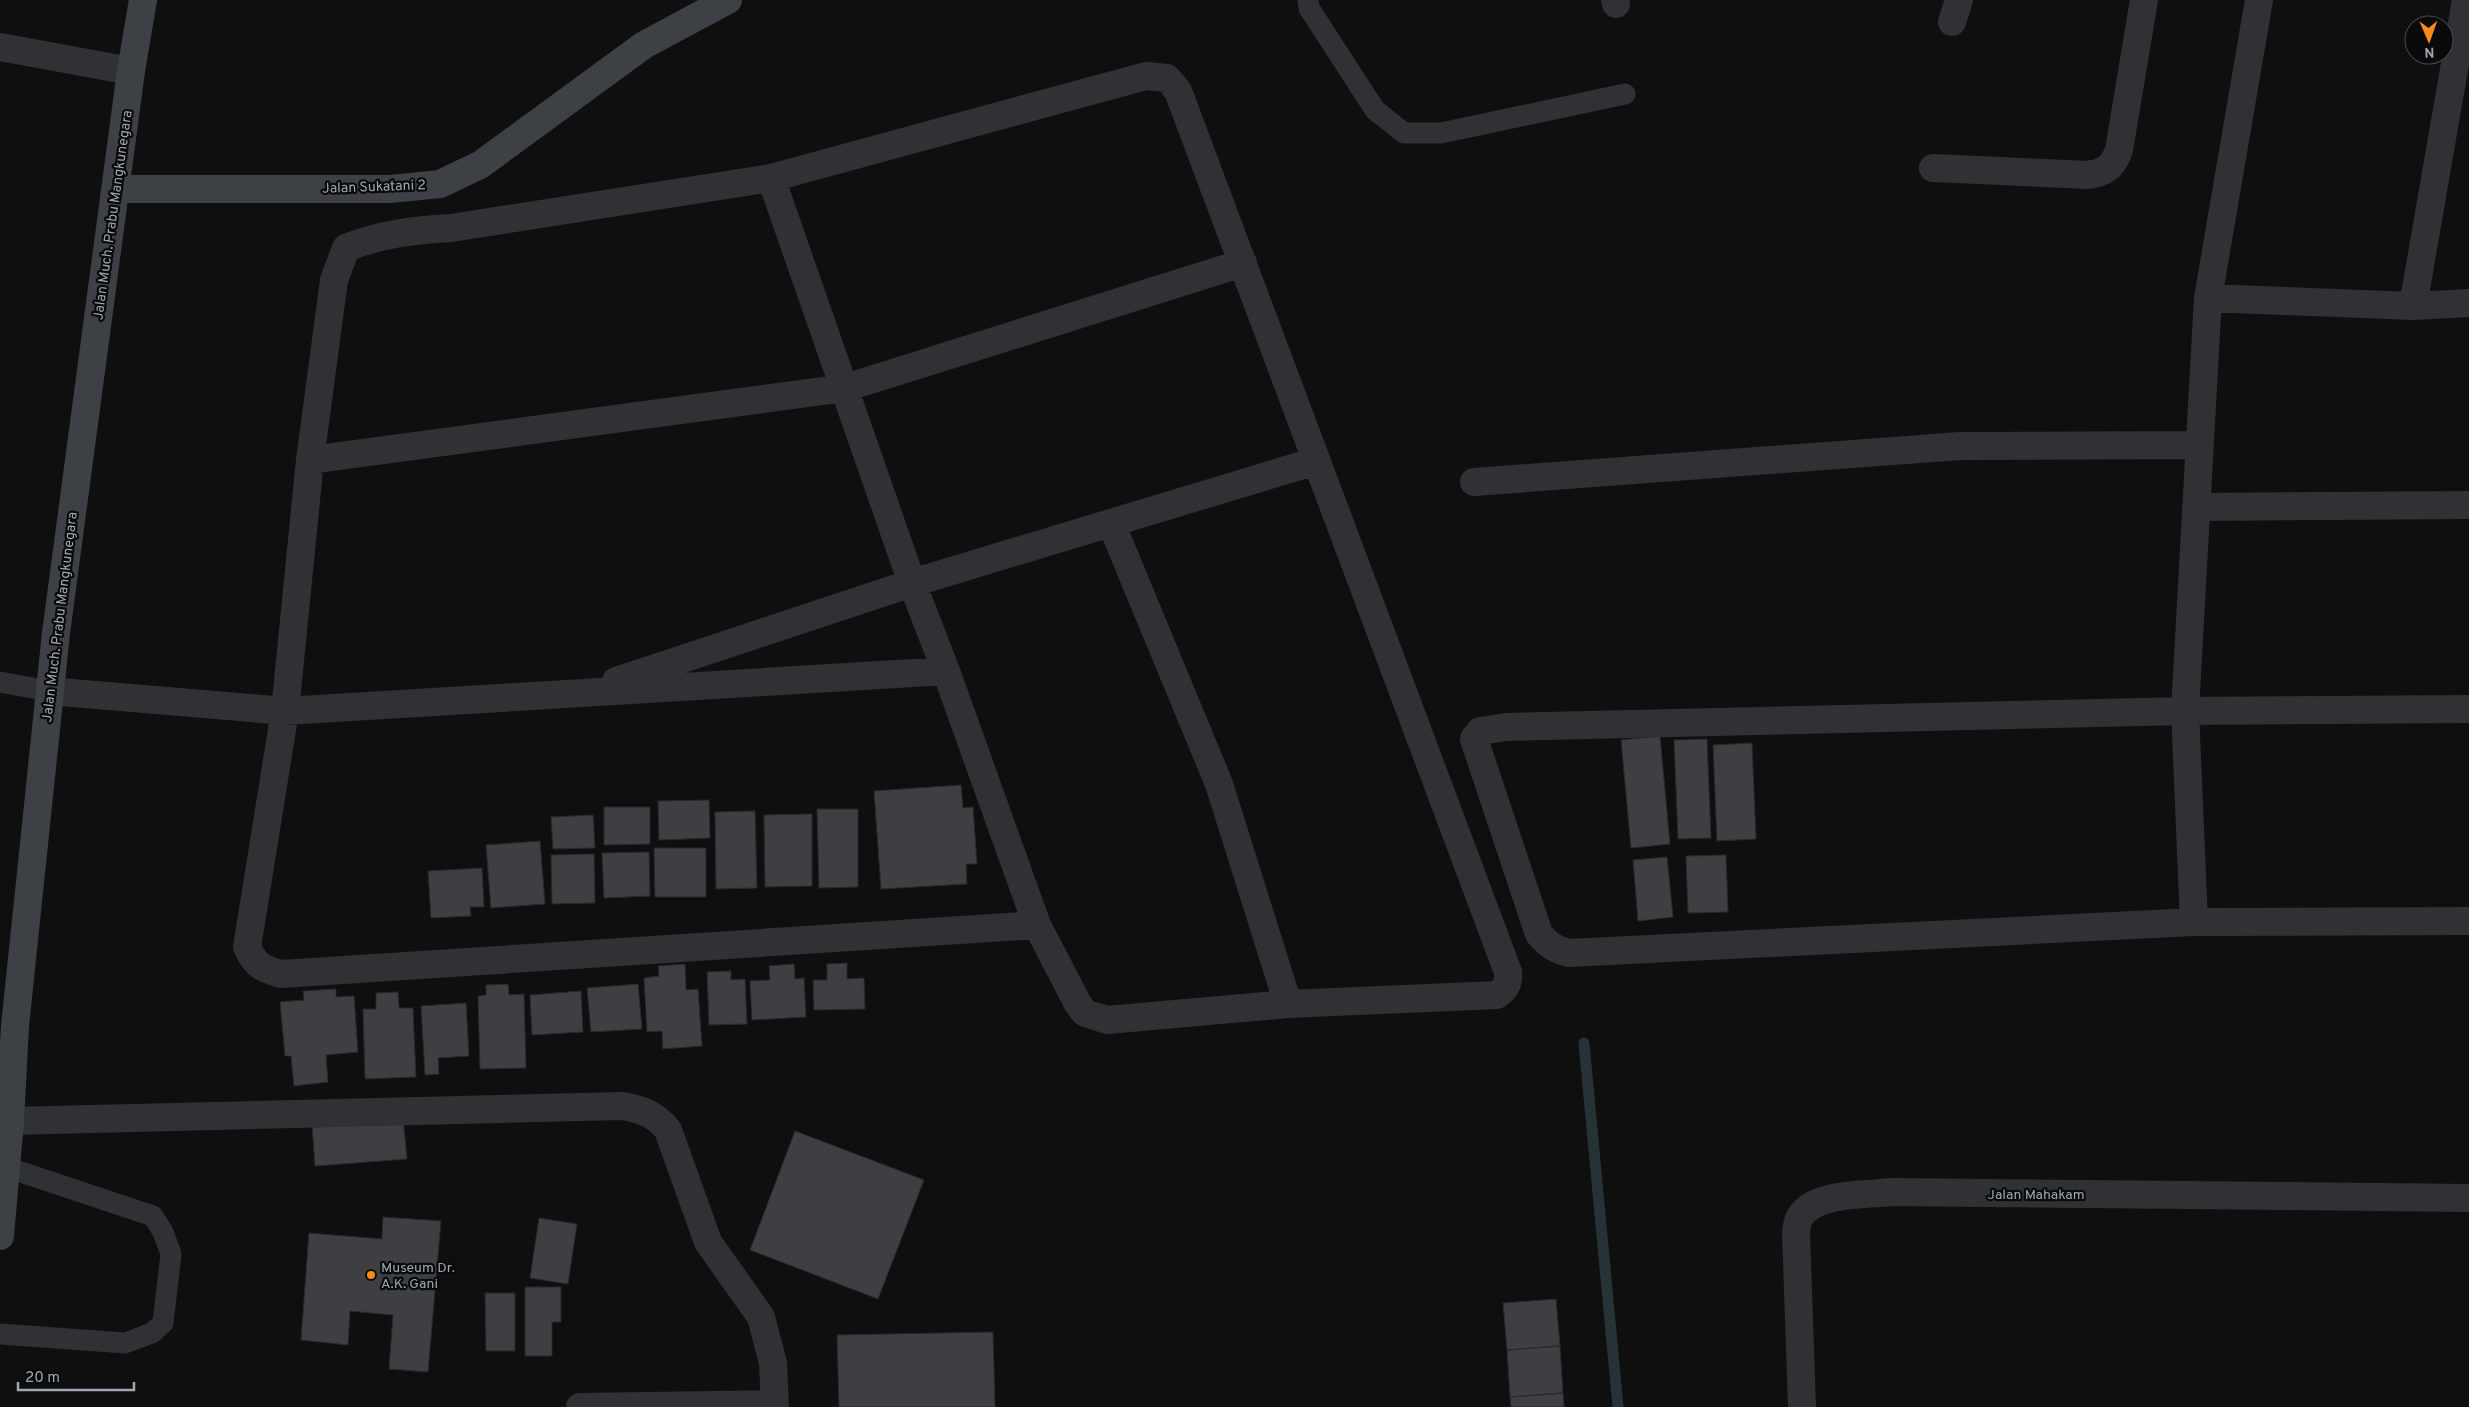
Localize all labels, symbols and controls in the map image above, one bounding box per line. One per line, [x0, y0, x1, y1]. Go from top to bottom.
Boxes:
north arrow [2404, 15, 2454, 65]
text: N [2424, 43, 2435, 60]
street label: Jalan Much. Prabu Mangkunegara [90, 109, 137, 321]
street label: Jalan Sukatani 2 [322, 177, 426, 198]
street label: Jalan Much. Prabu Mangkunegara [39, 511, 82, 723]
street label: Jalan Mahakam [1987, 1187, 2085, 1204]
place label: Museum Dr. A.K. Gani [381, 1260, 455, 1293]
marker: Museum Dr. A.K. Gani [365, 1269, 377, 1281]
scale bar [18, 1360, 134, 1392]
text: 20 m [25, 1369, 60, 1388]

